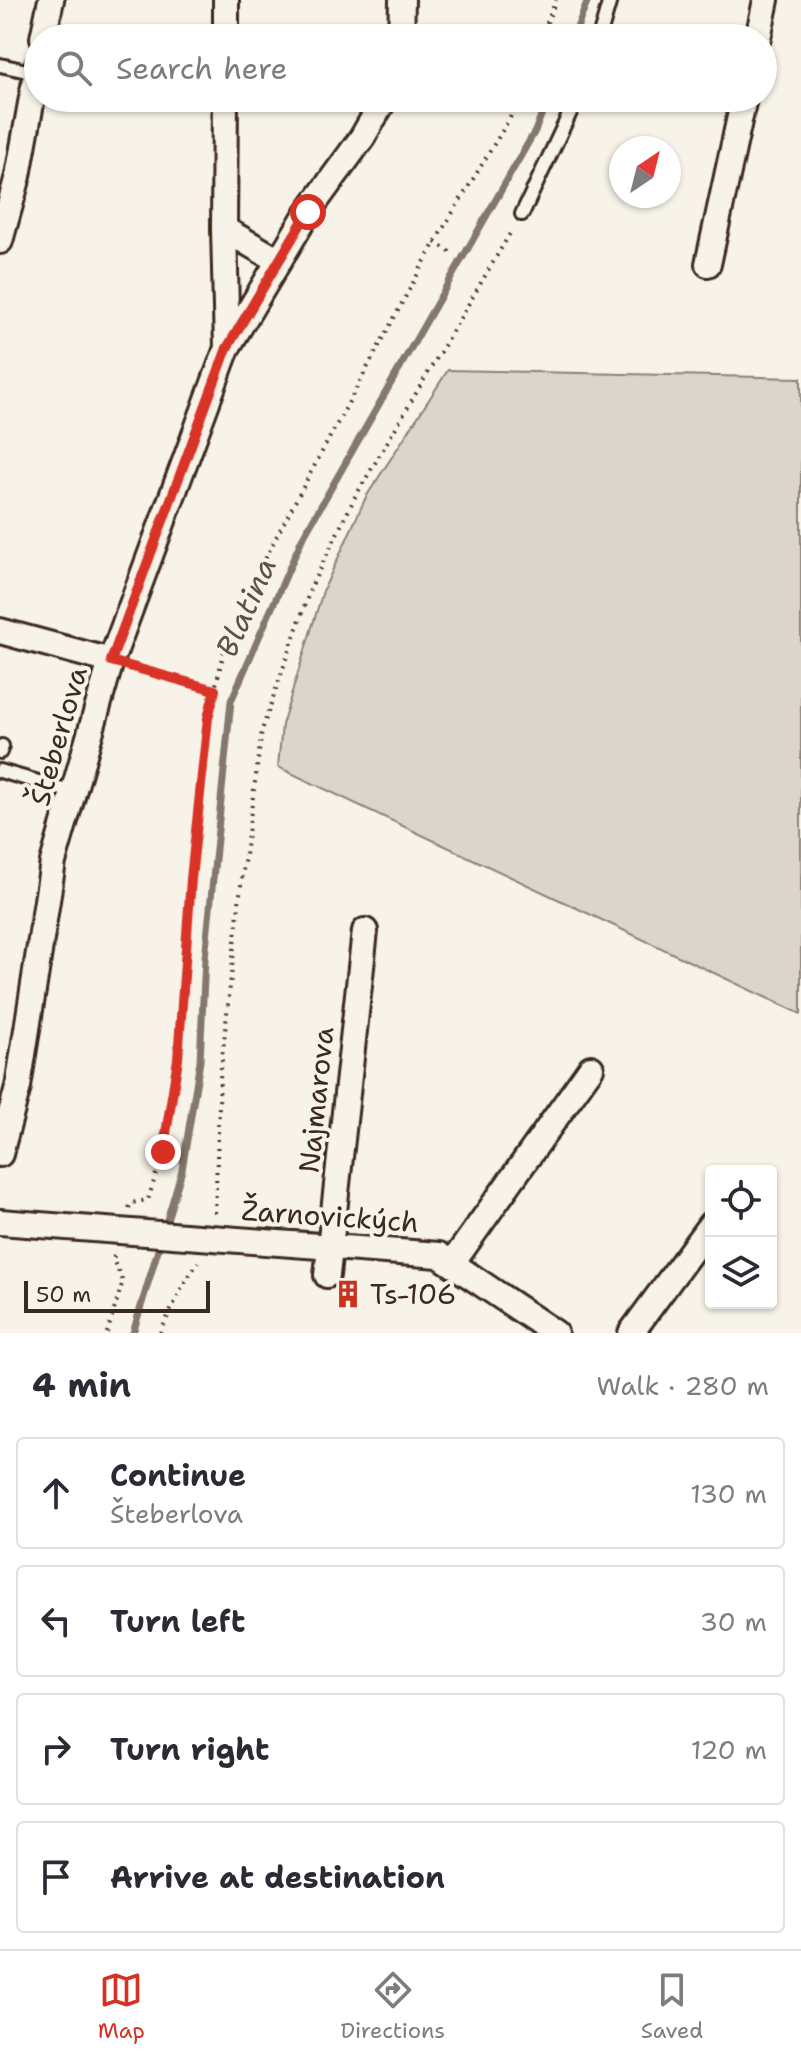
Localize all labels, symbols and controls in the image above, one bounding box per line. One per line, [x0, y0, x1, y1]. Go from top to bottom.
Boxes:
search box [24, 24, 777, 112]
icon: search [52, 46, 96, 90]
text: Search here [116, 48, 287, 89]
north arrow [609, 136, 681, 208]
route start [290, 194, 326, 230]
water label: Blatina [206, 551, 286, 663]
street label: Šteberlova [20, 662, 96, 810]
street label: Najmarova [289, 1025, 343, 1175]
route end [145, 1134, 181, 1170]
map controls [705, 1165, 777, 1309]
button: locate [705, 1165, 777, 1237]
street label: Žarnovických [240, 1191, 420, 1241]
button: layers [705, 1237, 777, 1309]
place label: Ts-106 [370, 1275, 456, 1313]
scale bar [24, 1277, 210, 1313]
building icon: Ts-106 [333, 1279, 363, 1309]
text: 50 m [36, 1280, 91, 1309]
text: 4 min [32, 1362, 131, 1408]
text: Walk · 280 m [597, 1368, 769, 1403]
text: Continue [110, 1455, 246, 1496]
icon: ahead [34, 1471, 78, 1515]
text: 130 m [690, 1476, 767, 1511]
text: Šteberlova [110, 1496, 243, 1531]
icon: left [34, 1599, 78, 1643]
text: Turn left [110, 1601, 245, 1642]
text: 30 m [700, 1604, 767, 1639]
icon: right [34, 1727, 78, 1771]
text: Turn right [110, 1729, 269, 1770]
text: 120 m [691, 1732, 767, 1767]
icon: arrive [34, 1855, 78, 1899]
text: Arrive at destination [110, 1857, 445, 1898]
tab: Map [98, 1968, 145, 2045]
tab: Directions [340, 1968, 445, 2045]
tab: Saved [641, 1968, 703, 2045]

